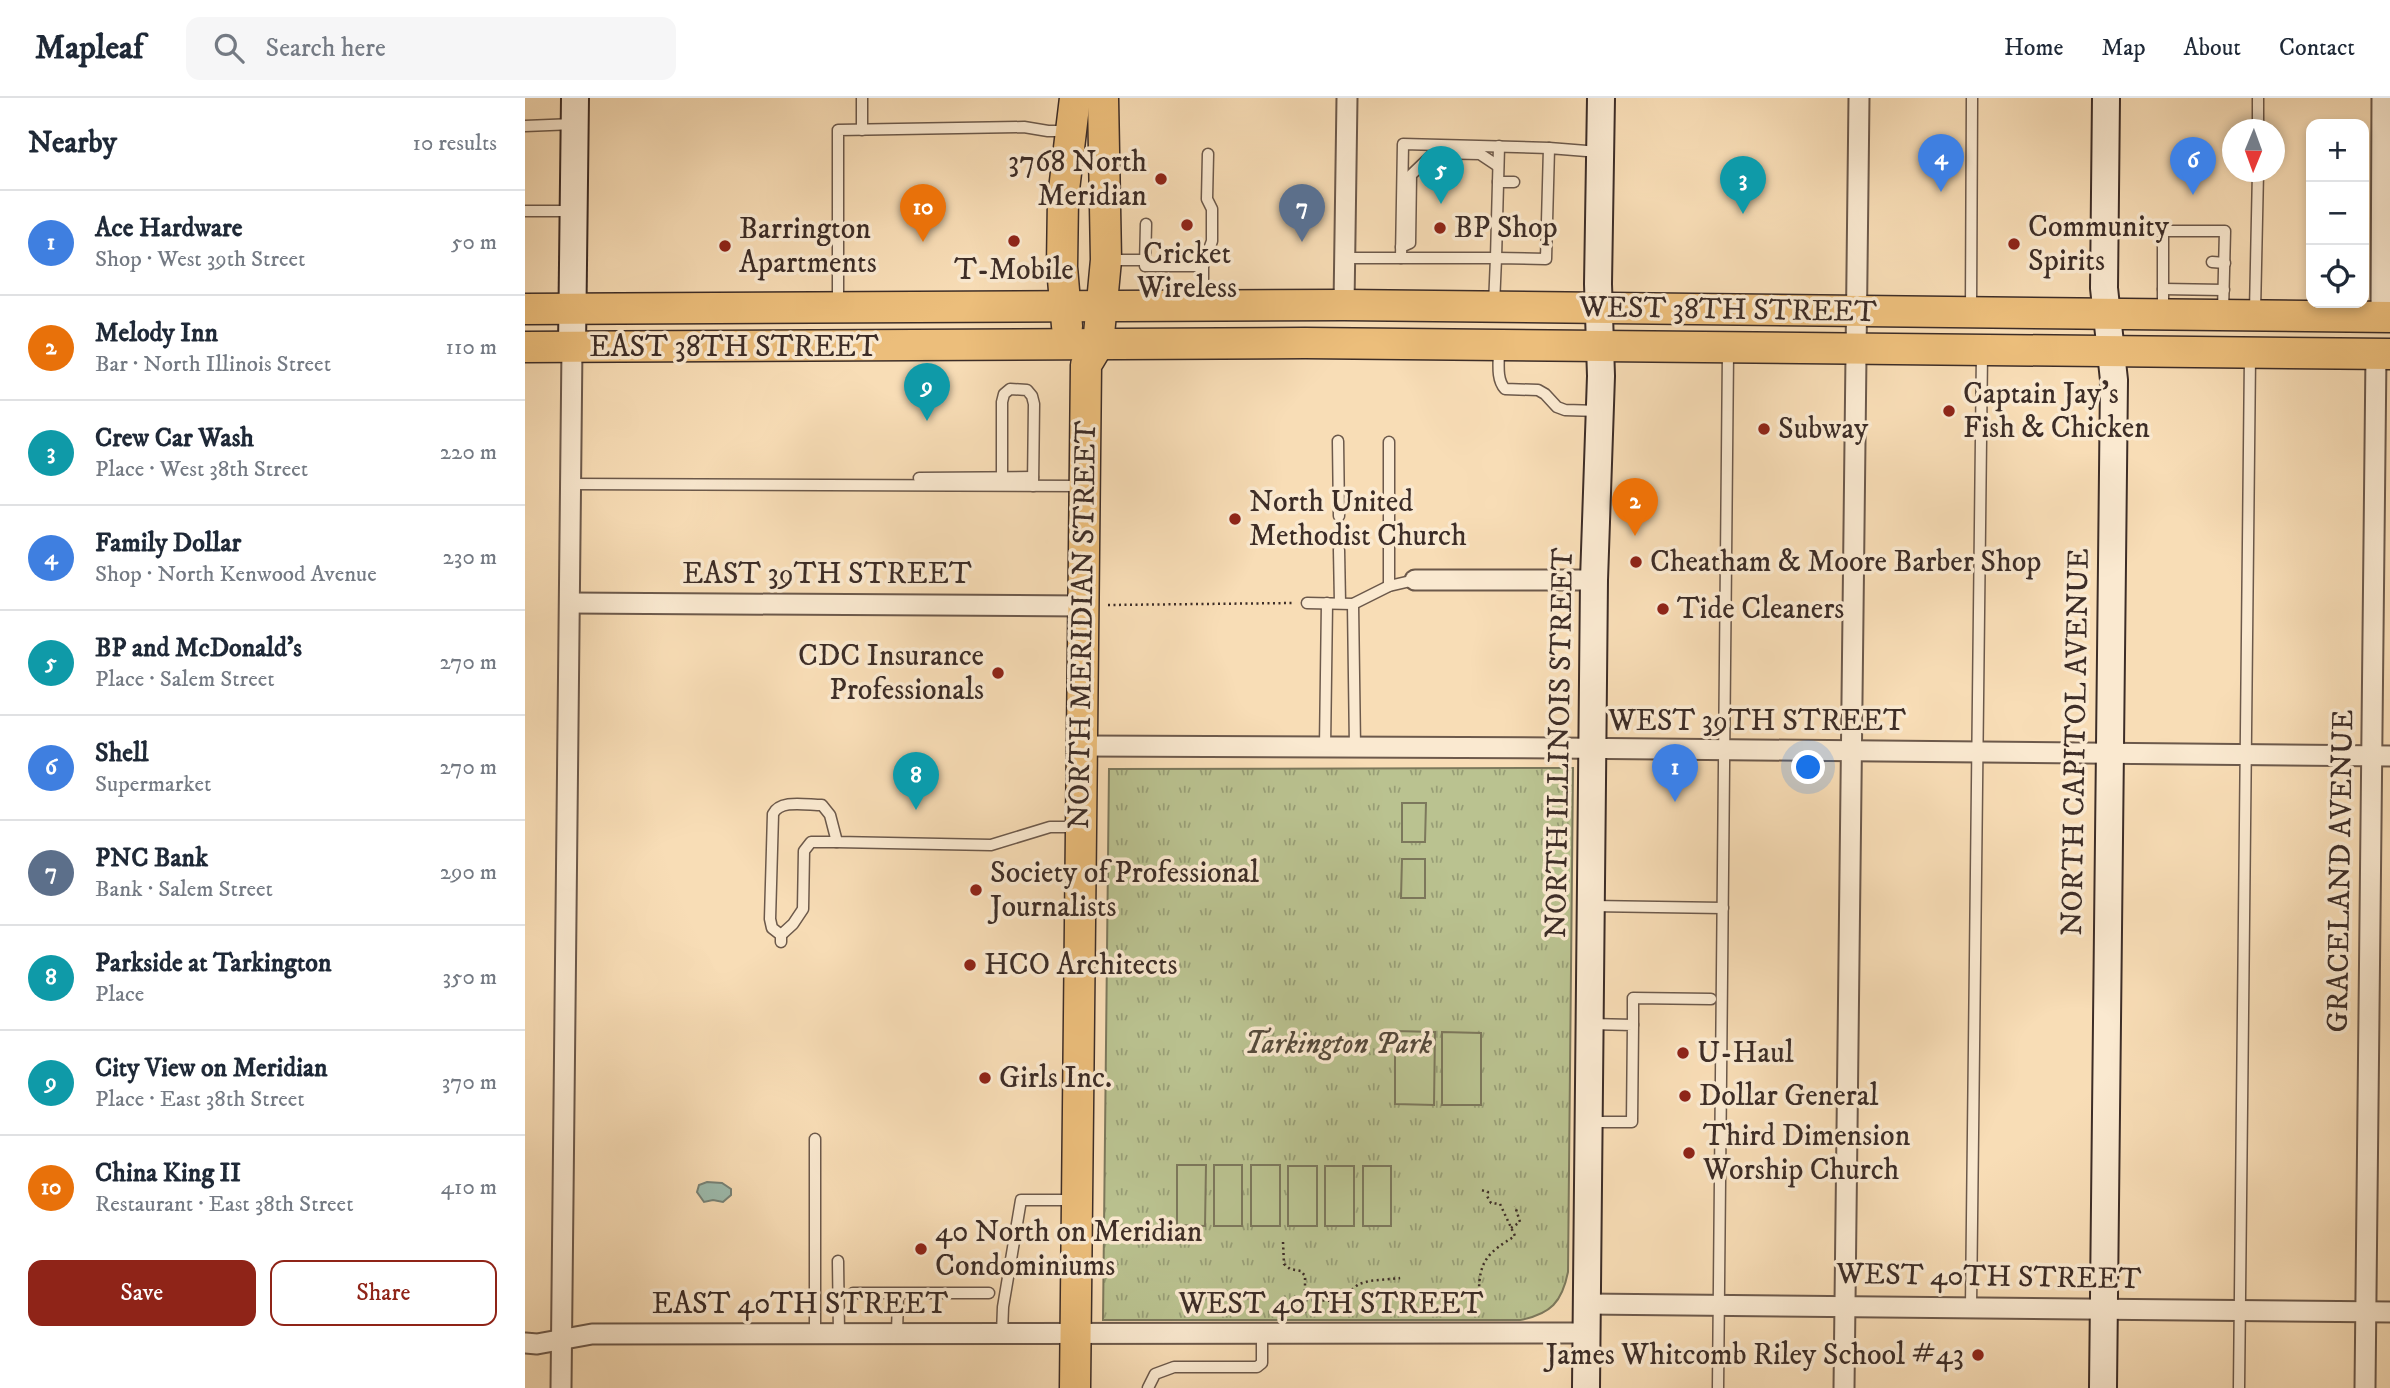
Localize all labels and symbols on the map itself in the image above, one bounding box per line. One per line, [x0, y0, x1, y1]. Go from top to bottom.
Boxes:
north arrow [2222, 119, 2285, 182]
pin: 4 [1918, 134, 1964, 192]
pin: 6 [2170, 137, 2216, 195]
place label: 3768 North Meridian [1008, 144, 1147, 215]
pin: 5 [1418, 146, 1464, 204]
pin: 3 [1720, 156, 1766, 214]
marker: 3768 North Meridian [1153, 171, 1169, 187]
pin: 10 [900, 184, 946, 242]
pin: 7 [1279, 184, 1325, 242]
place label: Community Spirits [2028, 209, 2170, 280]
place label: BP Shop [1454, 210, 1558, 247]
place label: Barrington Apartments [739, 211, 877, 282]
marker: Cricket Wireless [1179, 217, 1195, 233]
marker: BP Shop [1432, 220, 1448, 236]
marker: T-Mobile [1006, 233, 1022, 249]
place label: Cricket Wireless [1136, 236, 1237, 307]
marker: Community Spirits [2006, 236, 2022, 252]
marker: Barrington Apartments [717, 238, 733, 254]
place label: T-Mobile [954, 252, 1074, 289]
street label: WEST 38TH STREET [1578, 289, 1877, 331]
street label: EAST 38TH STREET [589, 329, 879, 366]
pin: 9 [904, 363, 950, 421]
place label: Captain Jay's Fish & Chicken [1963, 376, 2150, 447]
marker: Captain Jay's Fish & Chicken [1941, 403, 1957, 419]
place label: Subway [1778, 411, 1869, 448]
street label: NORTH MERIDIAN STREET [1061, 420, 1105, 830]
marker: Subway [1756, 421, 1772, 437]
pin: 2 [1612, 478, 1658, 536]
place label: North United Methodist Church [1249, 484, 1467, 555]
marker: North United Methodist Church [1227, 511, 1243, 527]
place label: Cheatham & Moore Barber Shop [1650, 544, 2041, 581]
street label: NORTH ILLINOIS STREET [1538, 547, 1582, 939]
street label: NORTH CAPITOL AVENUE [2054, 548, 2098, 936]
marker: Cheatham & Moore Barber Shop [1628, 554, 1644, 570]
street label: EAST 39TH STREET [682, 556, 972, 593]
place label: Tide Cleaners [1677, 591, 1844, 628]
marker: Tide Cleaners [1655, 601, 1671, 617]
place label: CDC Insurance Professionals [798, 638, 984, 709]
marker: CDC Insurance Professionals [990, 665, 1006, 681]
street label: WEST 39TH STREET [1607, 703, 1906, 740]
street label: GRACELAND AVENUE [2320, 709, 2362, 1033]
pin: 1 [1652, 744, 1698, 802]
your location [1791, 750, 1825, 784]
pin: 8 [893, 752, 939, 810]
place label: Society of Professional Journalists [987, 855, 1259, 926]
marker: Society of Professional Journalists [968, 882, 984, 898]
place label: HCO Architects [984, 947, 1178, 984]
marker: HCO Architects [962, 957, 978, 973]
park label: Tarkington Park [1244, 1026, 1433, 1063]
place label: U-Haul [1697, 1035, 1794, 1072]
marker: U-Haul [1675, 1045, 1691, 1061]
place label: Girls Inc. [999, 1060, 1112, 1097]
marker: Girls Inc. [977, 1070, 993, 1086]
place label: Dollar General [1699, 1078, 1879, 1115]
marker: Dollar General [1677, 1088, 1693, 1104]
place label: Third Dimension Worship Church [1702, 1118, 1911, 1189]
marker: Third Dimension Worship Church [1681, 1145, 1697, 1161]
place label: 40 North on Meridian Condominiums [935, 1214, 1203, 1285]
marker: 40 North on Meridian Condominiums [913, 1241, 929, 1257]
street label: WEST 40TH STREET [1835, 1256, 2142, 1298]
street label: EAST 40TH STREET [652, 1286, 949, 1323]
street label: WEST 40TH STREET [1178, 1286, 1484, 1323]
place label: James Whitcomb Riley School #43 [1543, 1337, 1964, 1374]
marker: James Whitcomb Riley School #43 [1970, 1347, 1986, 1363]

